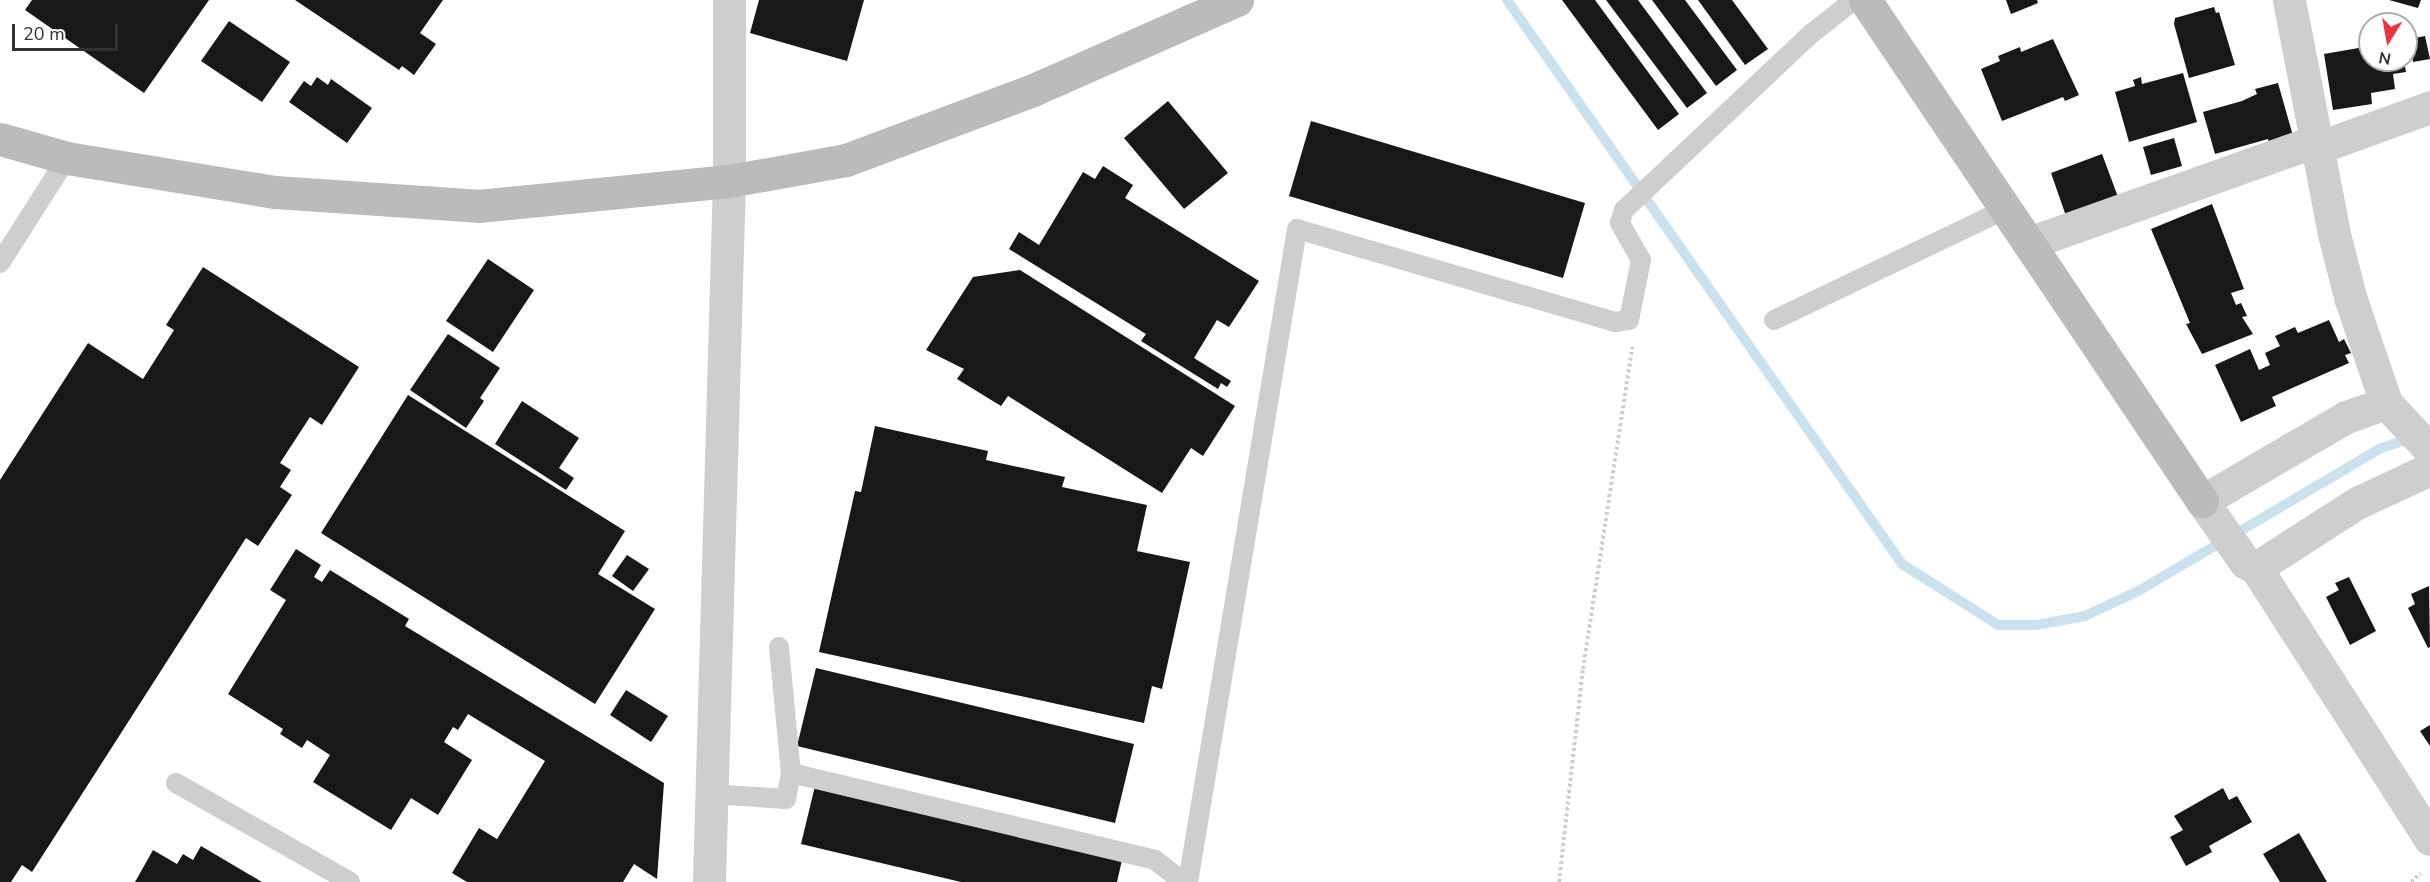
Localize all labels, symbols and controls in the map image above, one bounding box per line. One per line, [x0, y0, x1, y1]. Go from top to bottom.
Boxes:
scale bar [15, 12, 122, 50]
north arrow [2358, 12, 2418, 72]
text: 20 m [23, 22, 65, 46]
text: N [2377, 46, 2393, 70]

